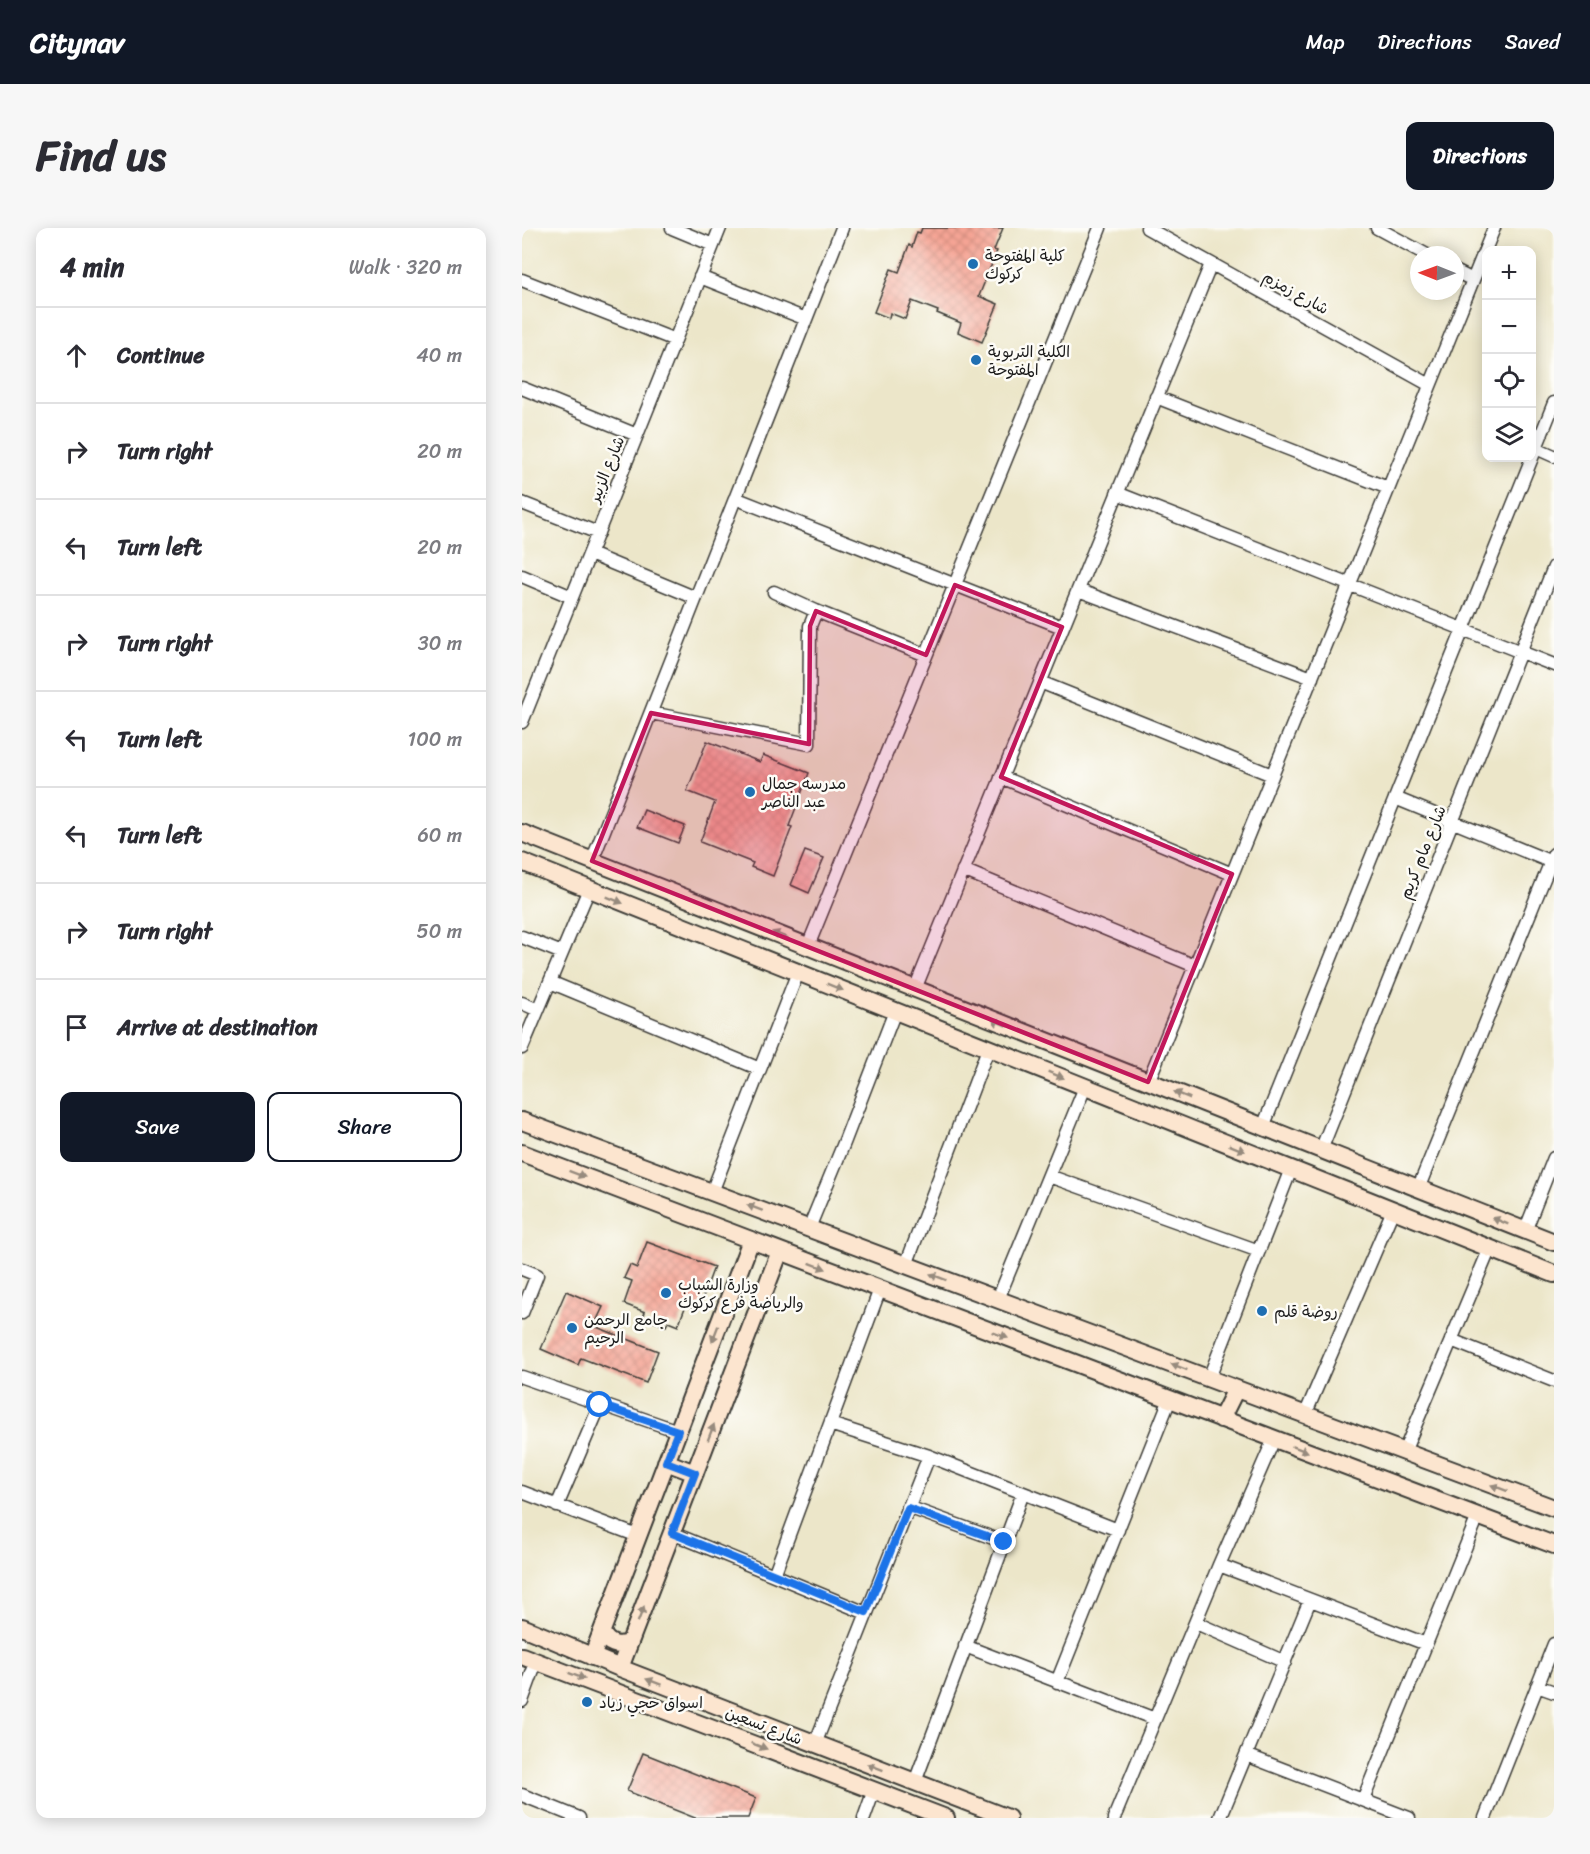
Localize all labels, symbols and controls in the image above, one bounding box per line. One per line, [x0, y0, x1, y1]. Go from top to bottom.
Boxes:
text: Citynav [30, 18, 124, 67]
text: Map [1306, 23, 1344, 61]
text: Directions [1377, 23, 1472, 61]
text: Saved [1505, 23, 1560, 61]
text: Find us [36, 119, 166, 193]
button: Directions [1406, 122, 1554, 190]
place label: كلية المفتوحة كركوك [985, 241, 1065, 288]
text: 4 min [60, 244, 124, 290]
north arrow [1410, 246, 1464, 300]
map controls [1482, 246, 1536, 462]
button: + [1482, 246, 1536, 300]
text: Walk · 320 m [349, 250, 462, 285]
marker: كلية المفتوحة كركوك [966, 257, 980, 271]
street label: شارع زمزم [1257, 262, 1334, 323]
button: − [1482, 300, 1536, 354]
text: Continue [117, 336, 205, 375]
place label: الكلية التربوية المفتوحة [988, 337, 1070, 384]
text: 40 m [416, 338, 462, 373]
icon: ahead [60, 339, 93, 372]
marker: الكلية التربوية المفتوحة [969, 353, 983, 367]
button: locate [1482, 354, 1536, 408]
button: layers [1482, 408, 1536, 462]
text: Turn right [117, 432, 212, 471]
street label: شارع الزبير [579, 432, 633, 509]
text: 20 m [417, 434, 462, 469]
icon: right [60, 435, 93, 468]
text: Turn left [117, 528, 202, 567]
text: 20 m [417, 530, 462, 565]
icon: left [60, 531, 93, 564]
text: Turn right [117, 624, 212, 663]
text: 30 m [418, 626, 462, 661]
icon: right [60, 627, 93, 660]
text: Turn left [117, 720, 202, 759]
text: 100 m [408, 722, 462, 757]
icon: left [60, 723, 93, 756]
place label: مدرسه جمال عبد الناصر [760, 769, 846, 816]
marker: مدرسه جمال عبد الناصر [743, 785, 757, 799]
street label: شارع مام كريم [1390, 801, 1454, 904]
text: Turn left [117, 816, 202, 855]
text: 60 m [417, 818, 462, 853]
icon: left [60, 819, 93, 852]
one-way arrow [607, 895, 625, 905]
text: Turn right [117, 912, 212, 951]
text: 50 m [417, 914, 462, 949]
icon: right [60, 915, 93, 948]
one-way arrow [771, 930, 789, 940]
one-way arrow [827, 983, 845, 993]
text: Arrive at destination [117, 1008, 318, 1047]
icon: arrive [60, 1011, 93, 1044]
one-way arrow [991, 1018, 1009, 1028]
one-way arrow [1047, 1070, 1065, 1080]
one-way arrow [1172, 1090, 1190, 1100]
button: Save [60, 1092, 255, 1162]
button: Share [267, 1092, 462, 1162]
one-way arrow [1228, 1143, 1246, 1153]
one-way arrow [568, 1170, 586, 1179]
one-way arrow [746, 1203, 764, 1212]
one-way arrow [1490, 1216, 1508, 1226]
one-way arrow [809, 1261, 827, 1271]
place label: وزارة الشباب والرياضة فرع كركوك [678, 1270, 804, 1317]
one-way arrow [929, 1271, 947, 1281]
marker: وزارة الشباب والرياضة فرع كركوك [659, 1286, 673, 1300]
place label: روضة قلم [1274, 1297, 1338, 1326]
marker: روضة قلم [1255, 1304, 1269, 1318]
place label: جامع الرحمن الرحيم [584, 1305, 668, 1352]
marker: جامع الرحمن الرحيم [565, 1321, 579, 1335]
one-way arrow [710, 1325, 719, 1343]
one-way arrow [991, 1331, 1009, 1340]
one-way arrow [1170, 1362, 1188, 1372]
route start [586, 1391, 612, 1417]
one-way arrow [706, 1423, 716, 1441]
one-way arrow [1291, 1445, 1309, 1454]
one-way arrow [1490, 1483, 1508, 1492]
route end [990, 1528, 1016, 1554]
one-way arrow [637, 1605, 646, 1623]
one-way arrow [568, 1672, 586, 1681]
one-way arrow [645, 1677, 663, 1686]
place label: اسواق حجي زياد [599, 1688, 703, 1717]
marker: اسواق حجي زياد [580, 1695, 594, 1709]
street label: شارع تسعين [721, 1697, 807, 1753]
one-way arrow [750, 1742, 768, 1751]
one-way arrow [866, 1762, 884, 1771]

